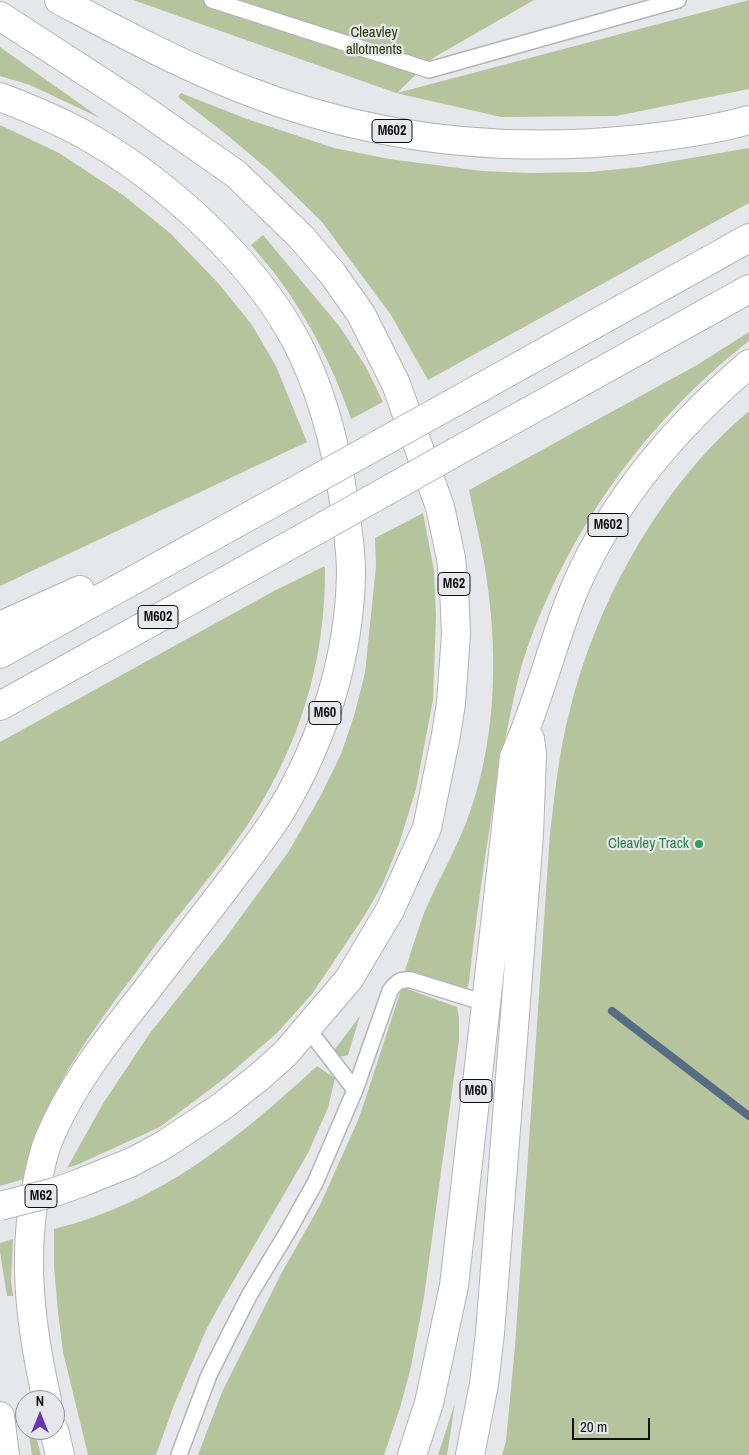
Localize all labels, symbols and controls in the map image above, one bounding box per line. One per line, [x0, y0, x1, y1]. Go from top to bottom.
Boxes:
park label: Cleavley allotments [346, 24, 402, 59]
road number: M602 [372, 120, 412, 142]
road number: M602 [588, 514, 628, 536]
road number: M62 [438, 572, 470, 596]
road number: M602 [138, 606, 178, 628]
road number: M60 [309, 701, 341, 724]
place label: Cleavley Track [608, 835, 689, 853]
marker: Cleavley Track [693, 838, 705, 850]
road number: M60 [460, 1080, 492, 1102]
road number: M62 [25, 1184, 57, 1208]
north arrow [15, 1390, 65, 1440]
text: N [36, 1392, 44, 1410]
scale bar [574, 1408, 652, 1440]
text: 20 m [580, 1416, 607, 1437]

